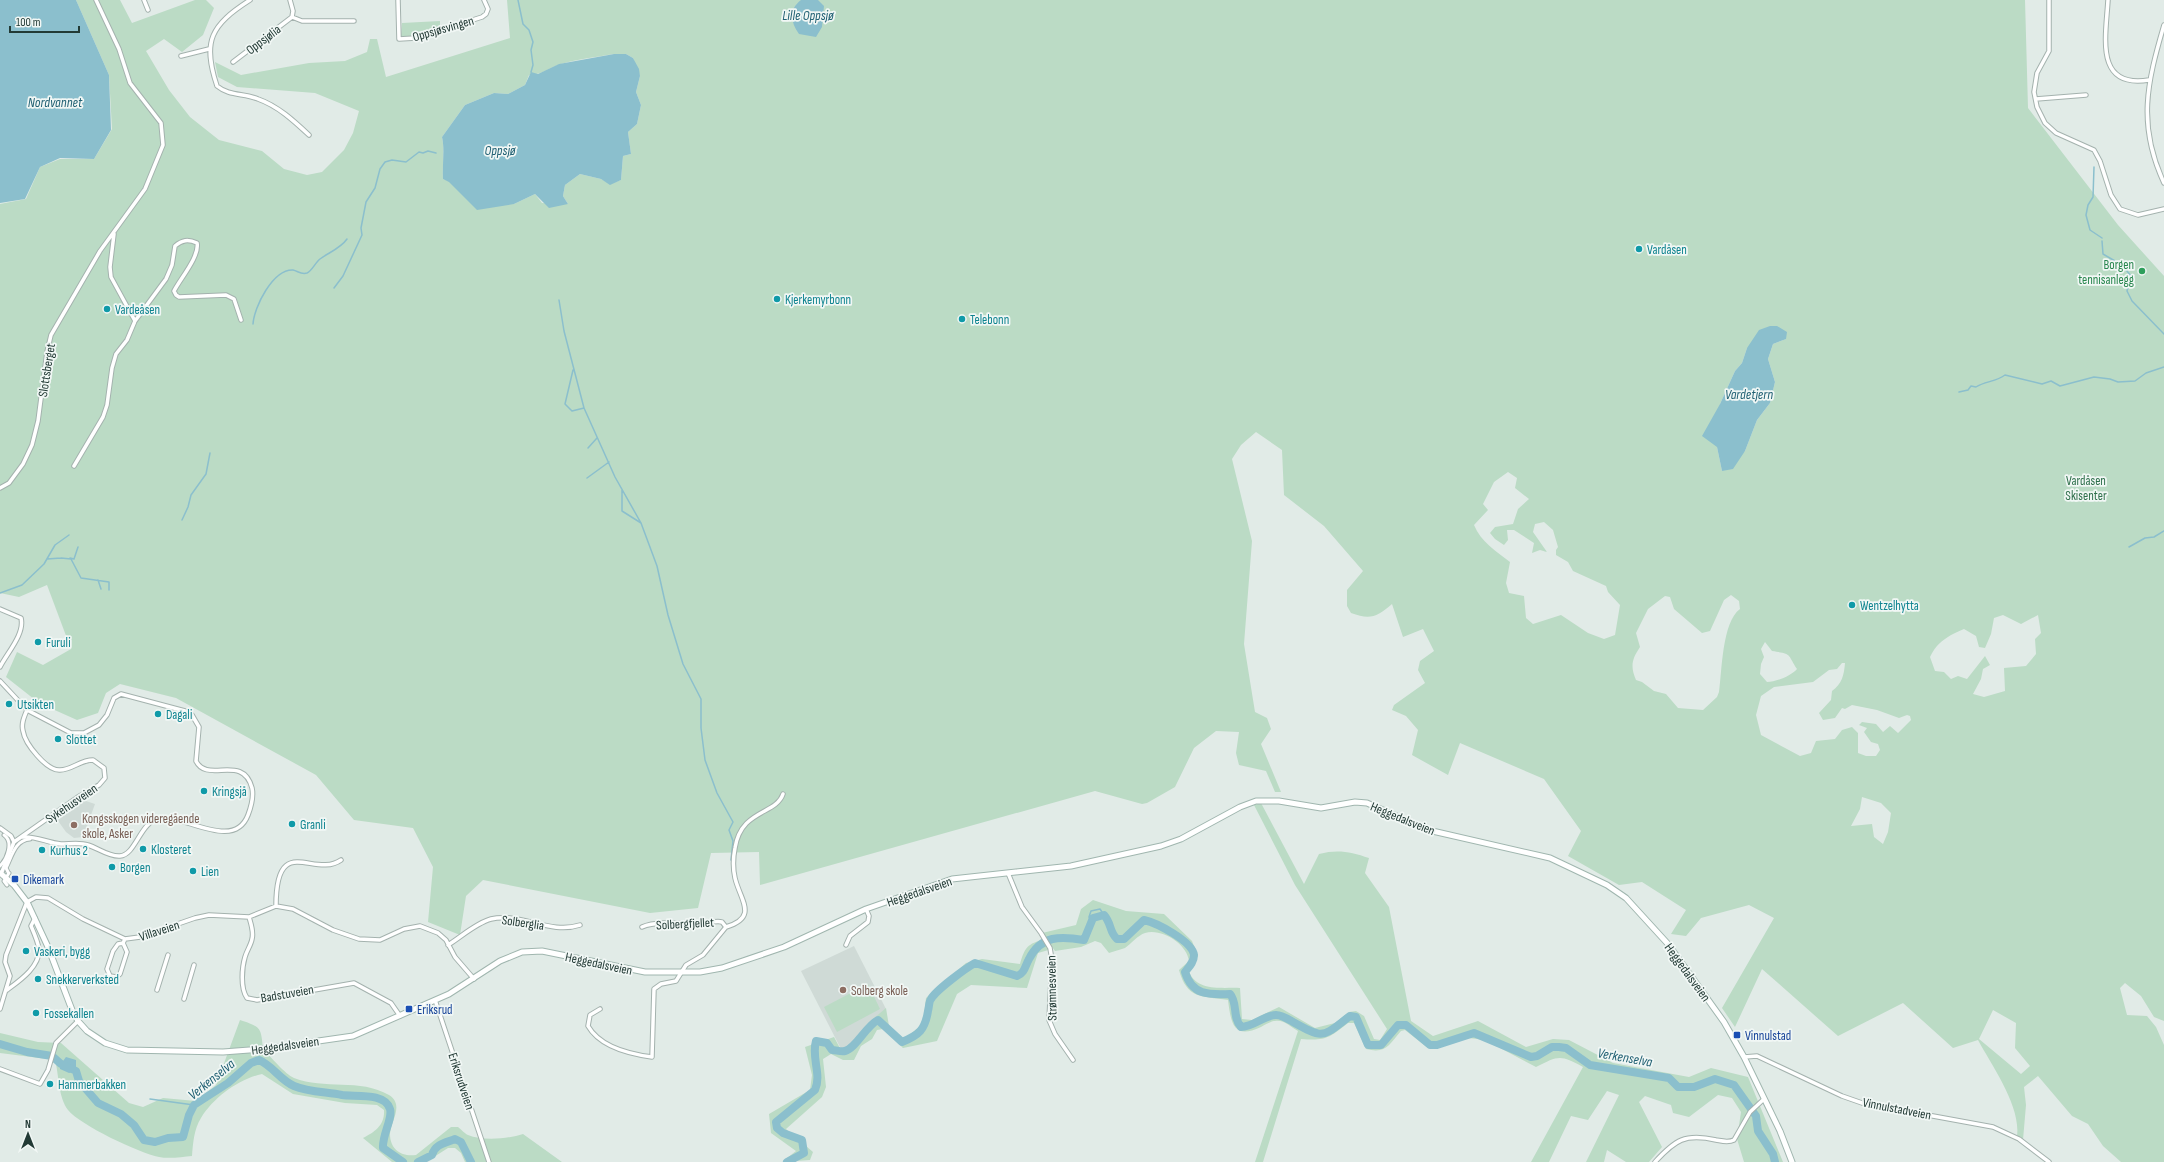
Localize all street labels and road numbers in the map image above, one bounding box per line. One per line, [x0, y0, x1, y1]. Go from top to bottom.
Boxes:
street label: Oppsjøsvingen [411, 13, 476, 45]
street label: Oppsjølia [243, 21, 284, 58]
street label: Slottsberget [35, 342, 59, 398]
street label: Sykehusveien [42, 781, 101, 827]
street label: Heggedalsveien [1368, 799, 1437, 839]
street label: Heggedalsveien [884, 873, 954, 911]
street label: Solberglia [501, 912, 545, 934]
street label: Solbergfjellet [656, 914, 714, 934]
street label: Villaveien [137, 917, 181, 945]
street label: Heggedalsveien [1661, 940, 1714, 1005]
street label: Heggedalsveien [564, 949, 634, 979]
street label: Strømnesveien [1043, 955, 1061, 1021]
street label: Badstuveien [259, 981, 315, 1007]
street label: Heggedalsveien [250, 1033, 320, 1059]
street label: Eriksrudveien [444, 1051, 478, 1112]
street label: Vinnulstadveien [1861, 1094, 1933, 1123]

